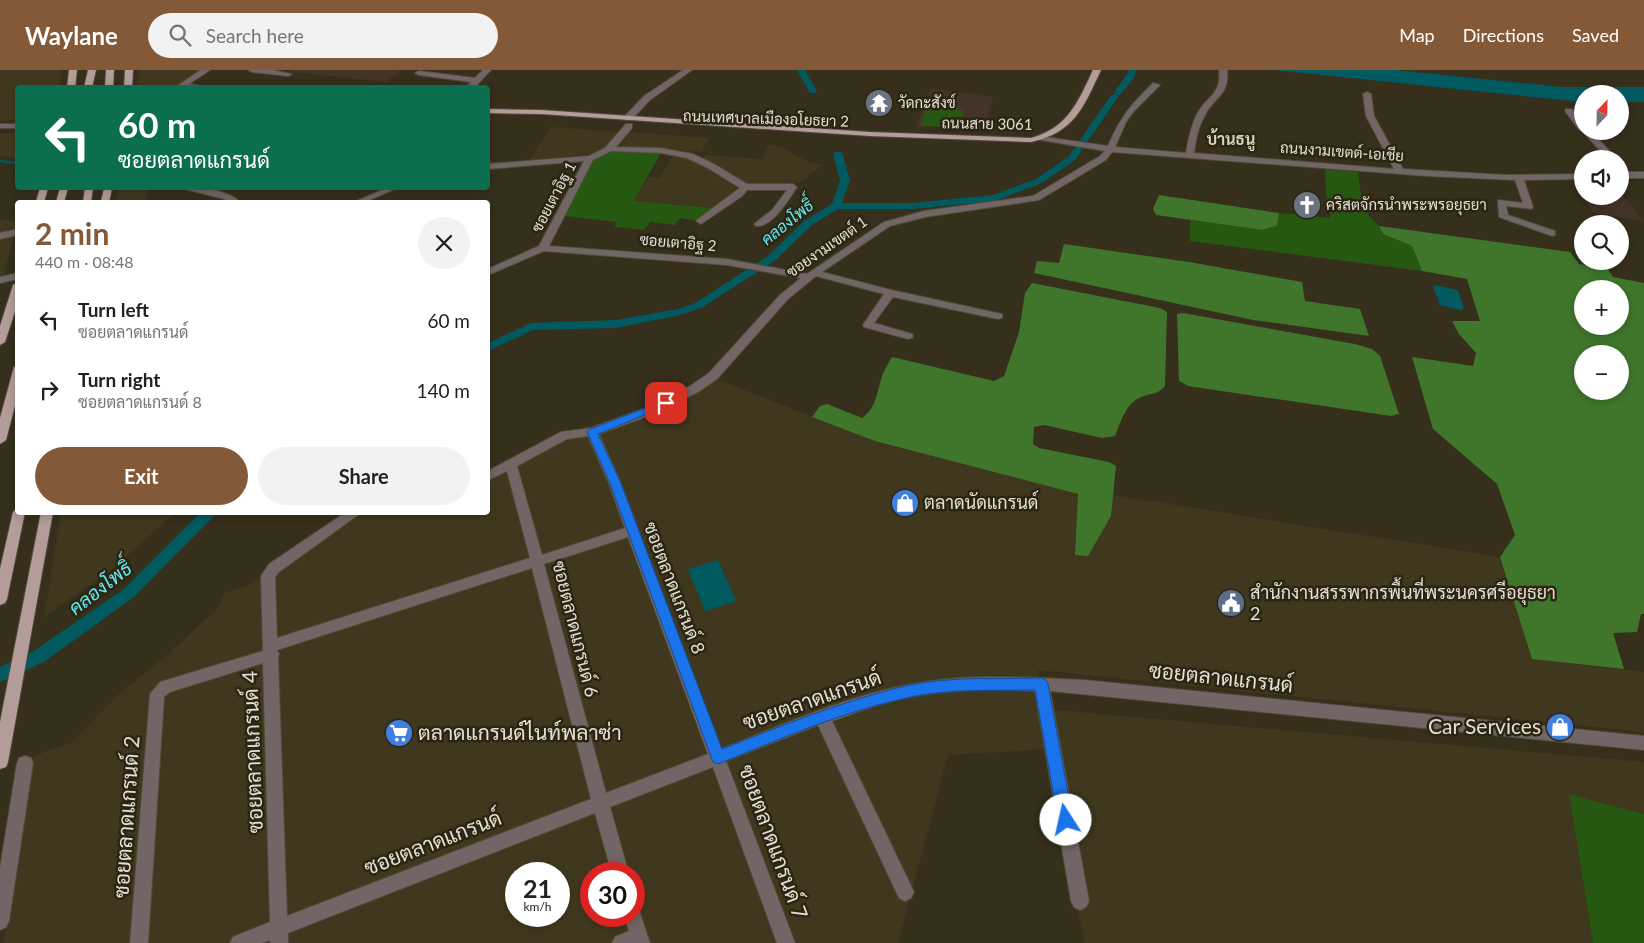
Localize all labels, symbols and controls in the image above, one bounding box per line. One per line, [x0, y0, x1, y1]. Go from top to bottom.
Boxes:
search box [148, 13, 498, 58]
text: Waylane [25, 21, 118, 50]
icon: search [166, 21, 194, 49]
text: Search here [206, 24, 304, 47]
text: Map [1399, 24, 1435, 46]
text: Directions [1463, 24, 1544, 46]
text: Saved [1572, 24, 1619, 46]
north arrow [1574, 85, 1629, 140]
map controls [1574, 85, 1629, 400]
temple icon: วัดกะสังข์ [864, 88, 894, 118]
place label: วัดกะสังข์ [898, 93, 956, 111]
text: 60 m [118, 103, 196, 145]
icon: left [35, 105, 100, 170]
street label: ถนนเทศบาลเมืองอโยธยา 2 [683, 106, 849, 130]
street label: ถนนสาย 3061 [941, 113, 1033, 133]
district label: บ้านธนู [1207, 128, 1255, 152]
street label: ถนนงามเขตต์-เอเชีย [1279, 138, 1405, 164]
text: ซอยตลาดแกรนด์ [118, 146, 270, 173]
button: sound [1574, 150, 1629, 205]
street label: ซอยเตาอิฐ 1 [527, 158, 581, 236]
water label: คลองโพธิ์ [754, 190, 819, 248]
church icon: คริสตจักรนำพระพรอยุธยา [1292, 190, 1322, 220]
place label: คริสตจักรนำพระพรอยุธยา [1326, 195, 1487, 216]
street label: ซอยงามเขตต์ 1 [783, 212, 870, 281]
text: 2 min [35, 215, 109, 251]
button: search [1574, 215, 1629, 270]
button: close [418, 217, 470, 269]
street label: ซอยเตาอิฐ 2 [639, 230, 717, 256]
text: 440 m · 08:48 [35, 252, 134, 271]
button: + [1574, 280, 1629, 335]
text: Turn left [78, 298, 149, 321]
icon: left [35, 306, 63, 334]
text: 60 m [427, 309, 470, 332]
text: ซอยตลาดแกรนด์ [78, 322, 189, 341]
button: − [1574, 345, 1629, 400]
text: Turn right [78, 368, 160, 391]
icon: right [35, 376, 63, 404]
text: 140 m [416, 379, 470, 402]
pin [645, 382, 687, 424]
icon: arrive [652, 389, 680, 417]
text: ซอยตลาดแกรนด์ 8 [78, 392, 202, 411]
button: Exit [35, 447, 248, 505]
button: Share [258, 447, 470, 505]
shop icon: ตลาดนัดแกรนด์ [890, 488, 920, 518]
place label: ตลาดนัดแกรนด์ [924, 490, 1039, 513]
street label: ซอยตลาดแกรนด์ 8 [640, 518, 711, 657]
water label: คลองโพธิ์ [60, 549, 139, 619]
street label: ซอยตลาดแกรนด์ 6 [548, 558, 604, 699]
place label: สำนักงานสรรพากรพื้นที่พระนครศรีอยุธยา 2 [1250, 577, 1556, 624]
public building icon: สำนักงานสรรพากรพื้นที่พระนครศรีอยุธยา 2 [1216, 588, 1246, 618]
street label: ซอยตลาดแกรนด์ [1148, 656, 1295, 697]
street label: ซอยตลาดแกรนด์ [739, 663, 884, 734]
street label: ซอยตลาดแกรนด์ 4 [236, 670, 267, 834]
shop icon: Car Services [1545, 712, 1575, 742]
place label: Car Services [1428, 713, 1541, 738]
supermarket icon: ตลาดแกรนด์ไนท์พลาซ่า [384, 718, 414, 748]
place label: ตลาดแกรนด์ไนท์พลาซ่า [418, 719, 622, 744]
street label: ซอยตลาดแกรนด์ 2 [107, 735, 144, 899]
street label: ซอยตลาดแกรนด์ 7 [735, 761, 814, 922]
position arrow [1039, 793, 1091, 845]
street label: ซอยตลาดแกรนด์ [360, 804, 505, 879]
speed limit sign: 30 [580, 862, 645, 927]
text: 21 [523, 873, 552, 903]
text: km/h [523, 899, 552, 914]

